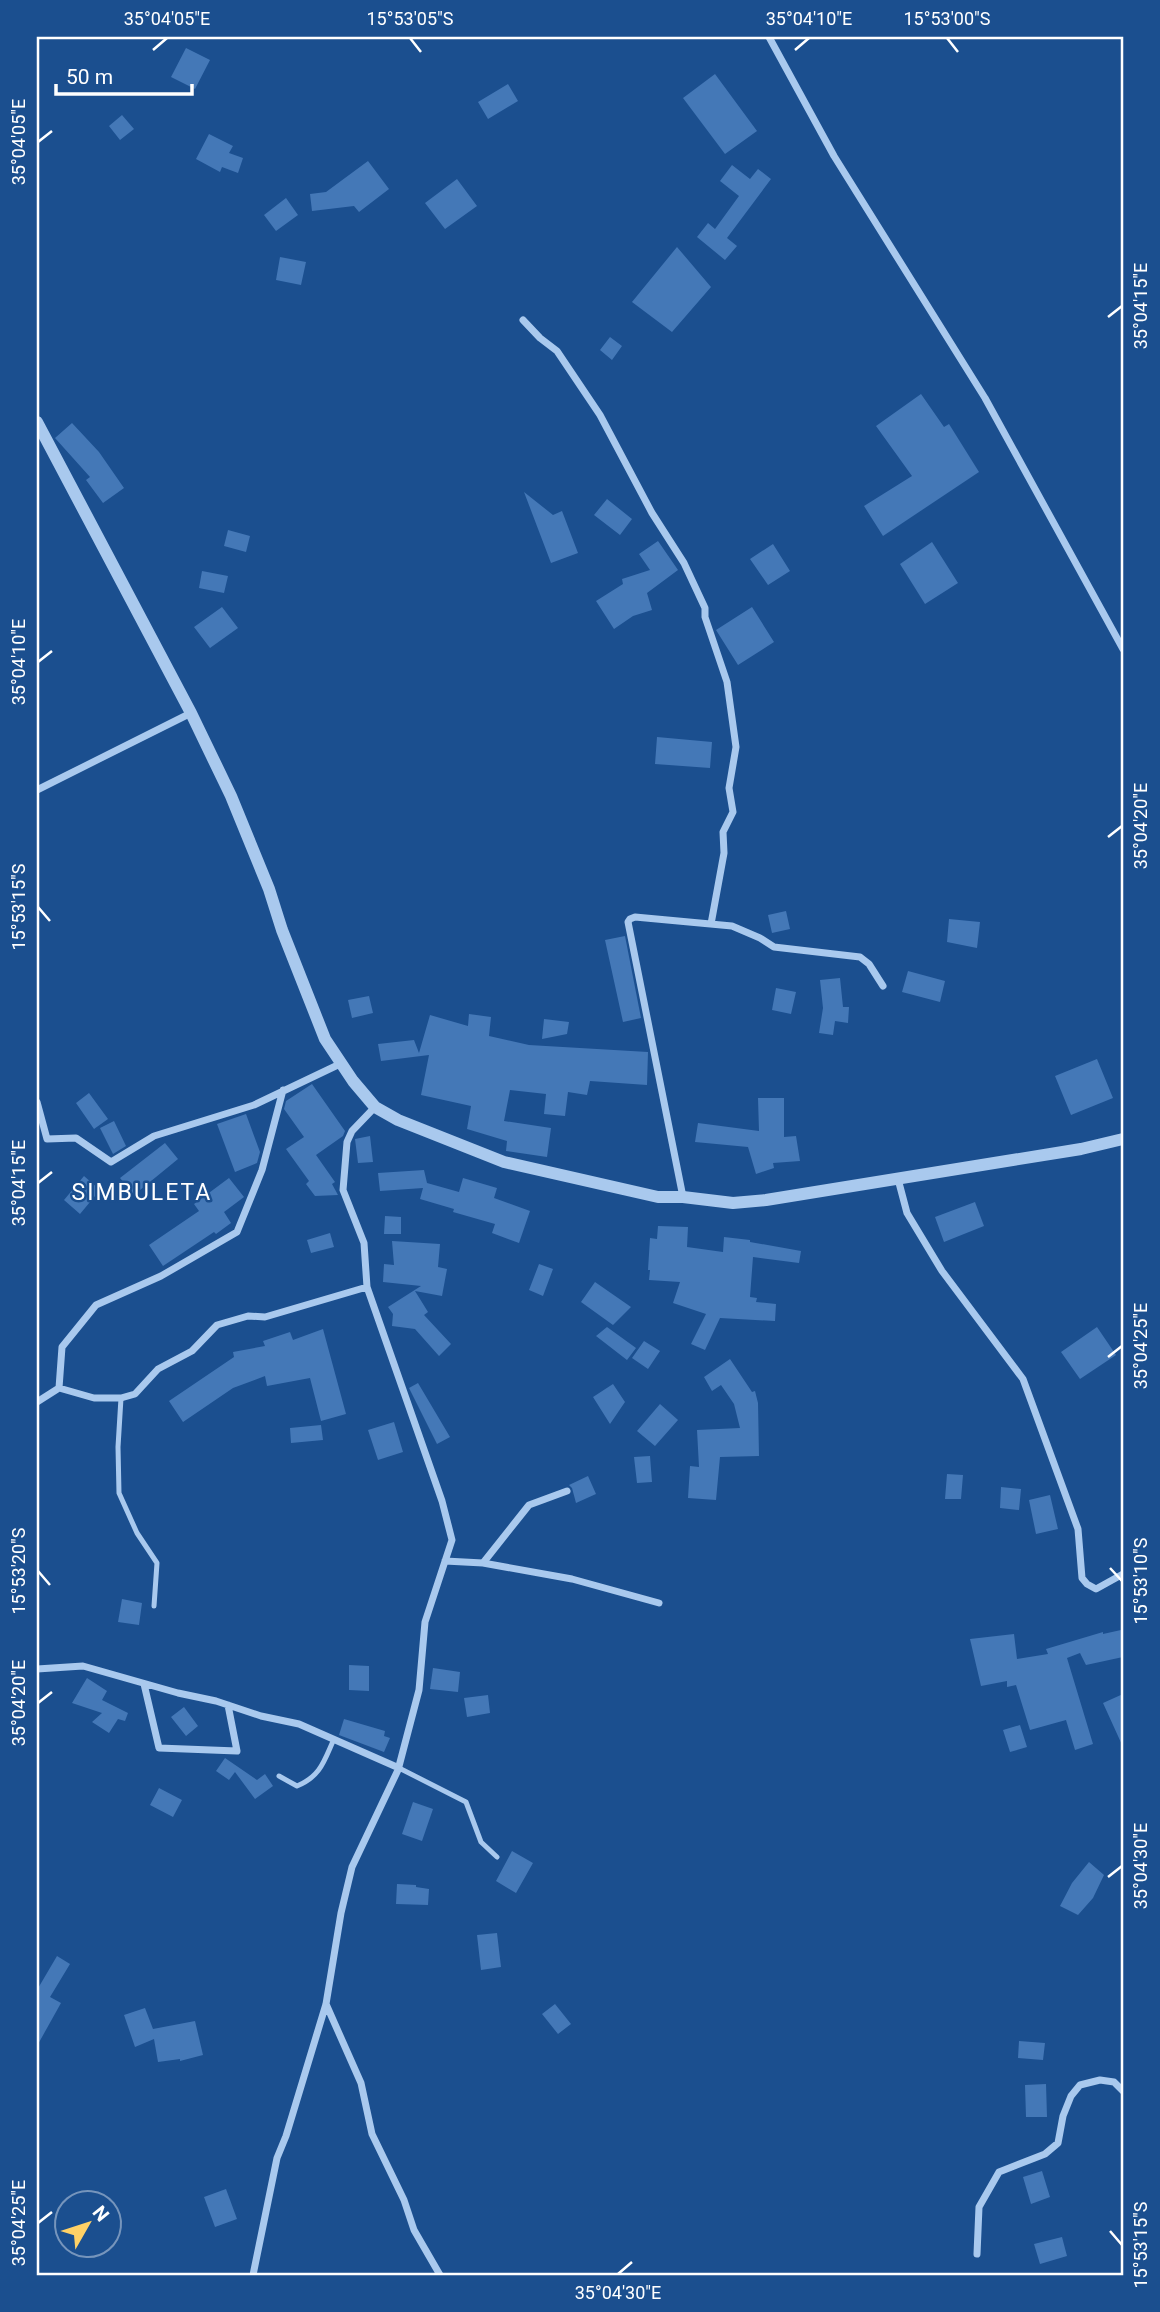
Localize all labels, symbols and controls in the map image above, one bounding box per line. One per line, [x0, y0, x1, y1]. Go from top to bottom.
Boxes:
text: 35°04'05"E [124, 8, 210, 29]
text: 15°53'05"S [366, 8, 454, 29]
text: 35°04'10"E [766, 8, 852, 29]
text: 15°53'00"S [903, 8, 991, 29]
scale bar [56, 52, 192, 96]
text: 50 m [66, 65, 113, 89]
text: 35°04'05"E [8, 99, 29, 185]
text: 35°04'15"E [1130, 263, 1151, 349]
text: 35°04'10"E [8, 619, 29, 705]
text: 35°04'20"E [1130, 783, 1151, 869]
text: 15°53'15"S [8, 863, 29, 951]
text: 35°04'15"E [8, 1140, 29, 1226]
district label: SIMBULETA [72, 1179, 212, 1206]
text: 35°04'25"E [1130, 1303, 1151, 1389]
text: 15°53'20"S [8, 1527, 29, 1615]
text: 15°53'10"S [1130, 1537, 1151, 1625]
text: 35°04'20"E [8, 1660, 29, 1746]
text: 35°04'30"E [1130, 1823, 1151, 1909]
text: 35°04'25"E [8, 2180, 29, 2266]
north arrow [52, 2190, 122, 2260]
text: N [88, 2201, 114, 2226]
text: 15°53'15"S [1130, 2201, 1151, 2289]
text: 35°04'30"E [575, 2282, 661, 2303]

